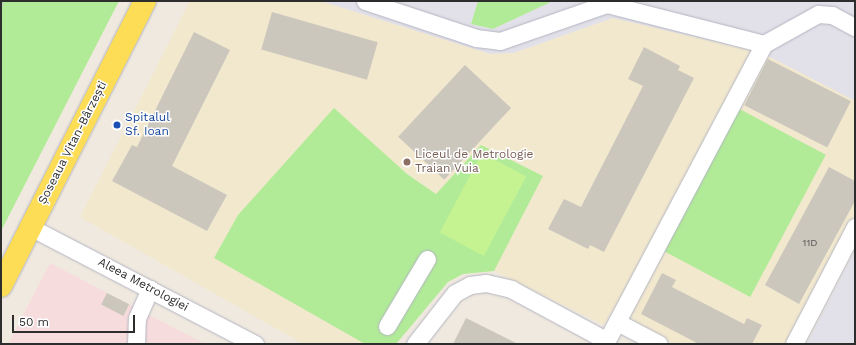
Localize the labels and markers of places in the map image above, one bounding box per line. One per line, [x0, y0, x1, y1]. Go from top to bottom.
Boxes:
place label: Spitalul Sf. Ioan [125, 111, 170, 139]
marker: Spitalul Sf. Ioan [112, 120, 122, 130]
place label: Liceul de Metrologie Traian Vuia [415, 148, 534, 176]
marker: Liceul de Metrologie Traian Vuia [402, 157, 412, 167]

